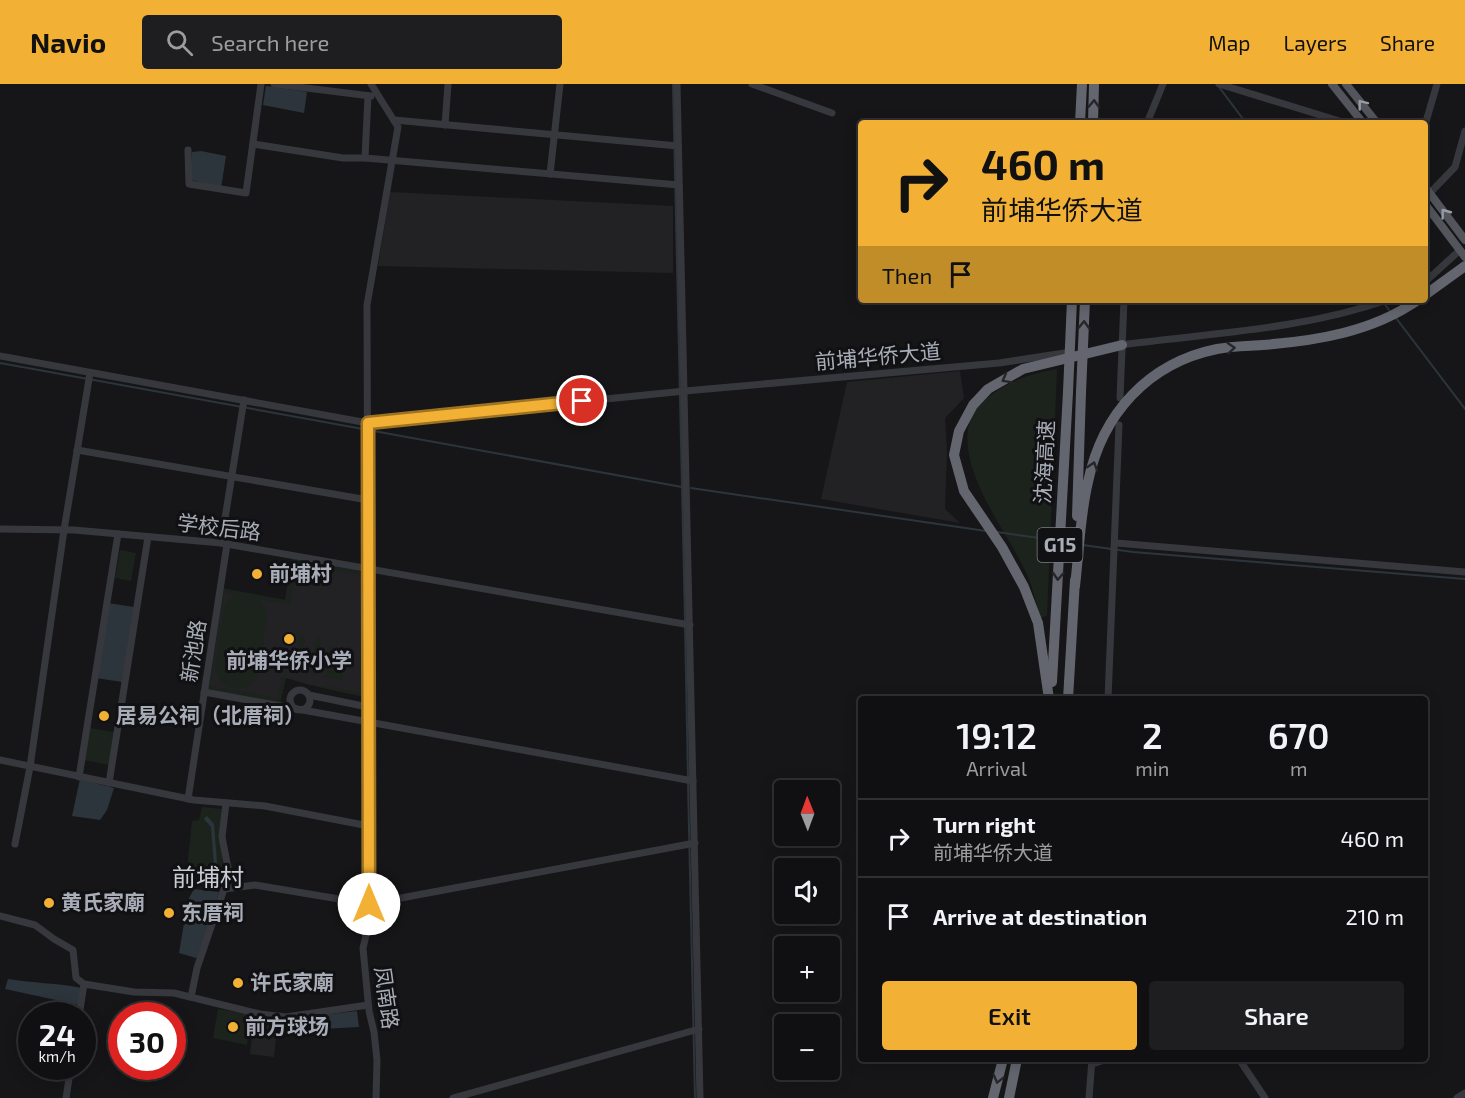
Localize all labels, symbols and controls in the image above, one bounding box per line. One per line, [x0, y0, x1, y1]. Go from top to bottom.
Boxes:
search box [142, 15, 562, 69]
text: Navio [30, 25, 106, 59]
icon: search [163, 26, 196, 59]
text: Search here [211, 29, 329, 55]
text: Map [1208, 30, 1250, 55]
text: Layers [1283, 30, 1347, 55]
text: Share [1380, 30, 1435, 55]
one-way arrow [1087, 99, 1100, 108]
one-way arrow [1358, 99, 1369, 110]
text: 460 m [981, 138, 1105, 188]
icon: right [882, 144, 960, 222]
text: 前埔华侨大道 [981, 193, 1143, 225]
one-way arrow [1441, 209, 1452, 220]
icon: arrive [944, 258, 977, 291]
text: Then [882, 262, 932, 288]
one-way arrow [1077, 320, 1090, 329]
street label: 前埔华侨大道 [814, 338, 942, 373]
one-way arrow [1227, 342, 1236, 355]
one-way arrow [1002, 372, 1012, 383]
pin [556, 375, 607, 426]
icon: arrive [565, 384, 598, 417]
street label: 沈海高速 [1029, 419, 1058, 505]
one-way arrow [1085, 461, 1098, 472]
street label: 学校后路 [176, 509, 262, 544]
road number: G15 [1038, 528, 1082, 562]
place label: 前埔村 [269, 560, 332, 585]
marker: 前埔村 [250, 567, 264, 581]
one-way arrow [1052, 571, 1065, 580]
street label: 新池路 [175, 618, 210, 684]
marker: 前埔华侨小学 [282, 632, 296, 646]
place label: 前埔华侨小学 [226, 647, 352, 672]
place label: 居易公祠（北厝祠） [116, 702, 305, 727]
marker: 居易公祠（北厝祠） [97, 709, 111, 723]
text: 19:12 [956, 713, 1037, 756]
text: 2 [1142, 713, 1163, 756]
text: 670 [1268, 713, 1330, 756]
text: Arrival [966, 756, 1027, 780]
text: min [1135, 756, 1169, 780]
text: m [1290, 756, 1307, 780]
north arrow [774, 780, 840, 846]
map controls [774, 780, 840, 1080]
text: Turn right [933, 811, 1035, 837]
icon: right [882, 822, 915, 855]
text: 460 m [1340, 825, 1404, 851]
text: 前埔华侨大道 [933, 840, 1053, 864]
button: sound [774, 858, 840, 924]
district label: 前埔村 [172, 862, 244, 891]
position arrow [337, 872, 401, 936]
place label: 黄氏家廟 [61, 889, 145, 914]
marker: 黄氏家廟 [42, 896, 56, 910]
place label: 东厝祠 [181, 899, 244, 924]
icon: arrive [882, 900, 915, 933]
text: Arrive at destination [933, 903, 1147, 929]
text: 210 m [1345, 903, 1404, 929]
marker: 东厝祠 [162, 906, 176, 920]
button: + [774, 936, 840, 1002]
street label: 凤南路 [371, 965, 404, 1031]
place label: 许氏家廟 [250, 969, 334, 994]
marker: 许氏家廟 [231, 976, 245, 990]
button: Exit [882, 981, 1137, 1050]
button: Share [1149, 981, 1404, 1050]
speed limit sign: 30 [108, 1002, 186, 1080]
place label: 前方球场 [245, 1013, 329, 1038]
button: − [774, 1014, 840, 1080]
text: 24 [39, 1016, 75, 1052]
marker: 前方球场 [226, 1020, 240, 1034]
text: km/h [38, 1047, 76, 1065]
one-way arrow [993, 1073, 1006, 1083]

